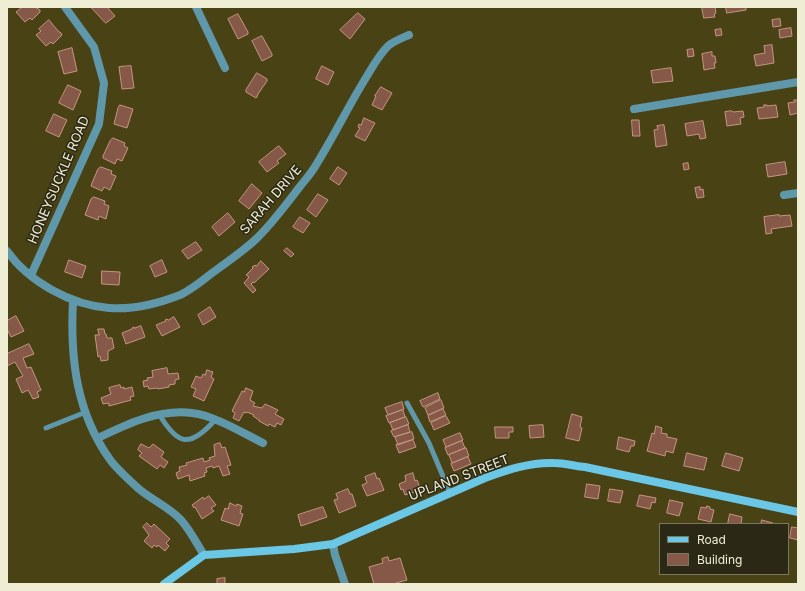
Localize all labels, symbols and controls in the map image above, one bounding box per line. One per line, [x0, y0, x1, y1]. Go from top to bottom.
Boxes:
street label: HONEYSUCKLE ROAD [25, 114, 93, 246]
street label: SARAH DRIVE [237, 162, 305, 238]
street label: UPLAND STREET [407, 452, 511, 504]
legend [659, 523, 789, 575]
text: Road [697, 532, 726, 547]
text: Building [697, 552, 742, 567]

